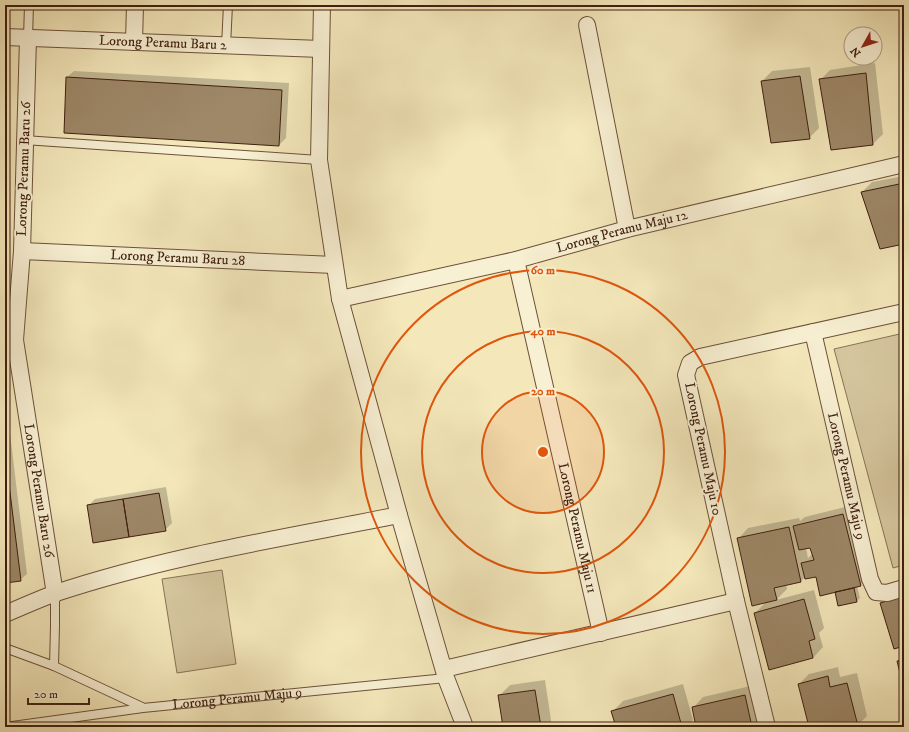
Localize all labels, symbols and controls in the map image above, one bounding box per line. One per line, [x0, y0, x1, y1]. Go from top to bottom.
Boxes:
north arrow [843, 26, 883, 66]
street label: Lorong Peramu Baru 2 [99, 32, 227, 54]
text: N [848, 44, 864, 60]
street label: Lorong Peramu Baru 26 [13, 100, 35, 237]
street label: Lorong Peramu Maju 12 [554, 206, 690, 257]
street label: Lorong Peramu Baru 28 [110, 246, 246, 270]
text: 60 m [531, 263, 555, 278]
text: 40 m [530, 324, 555, 339]
street label: Lorong Peramu Maju 10 [680, 381, 726, 517]
text: 20 m [531, 384, 555, 399]
street label: Lorong Peramu Maju 9 [823, 411, 870, 542]
street label: Lorong Peramu Baru 26 [19, 423, 58, 560]
centre of rings [536, 445, 550, 459]
street label: Lorong Peramu Maju 11 [554, 461, 601, 595]
scale bar [28, 680, 89, 706]
street label: Lorong Peramu Maju 9 [172, 683, 303, 714]
text: 20 m [34, 687, 58, 702]

